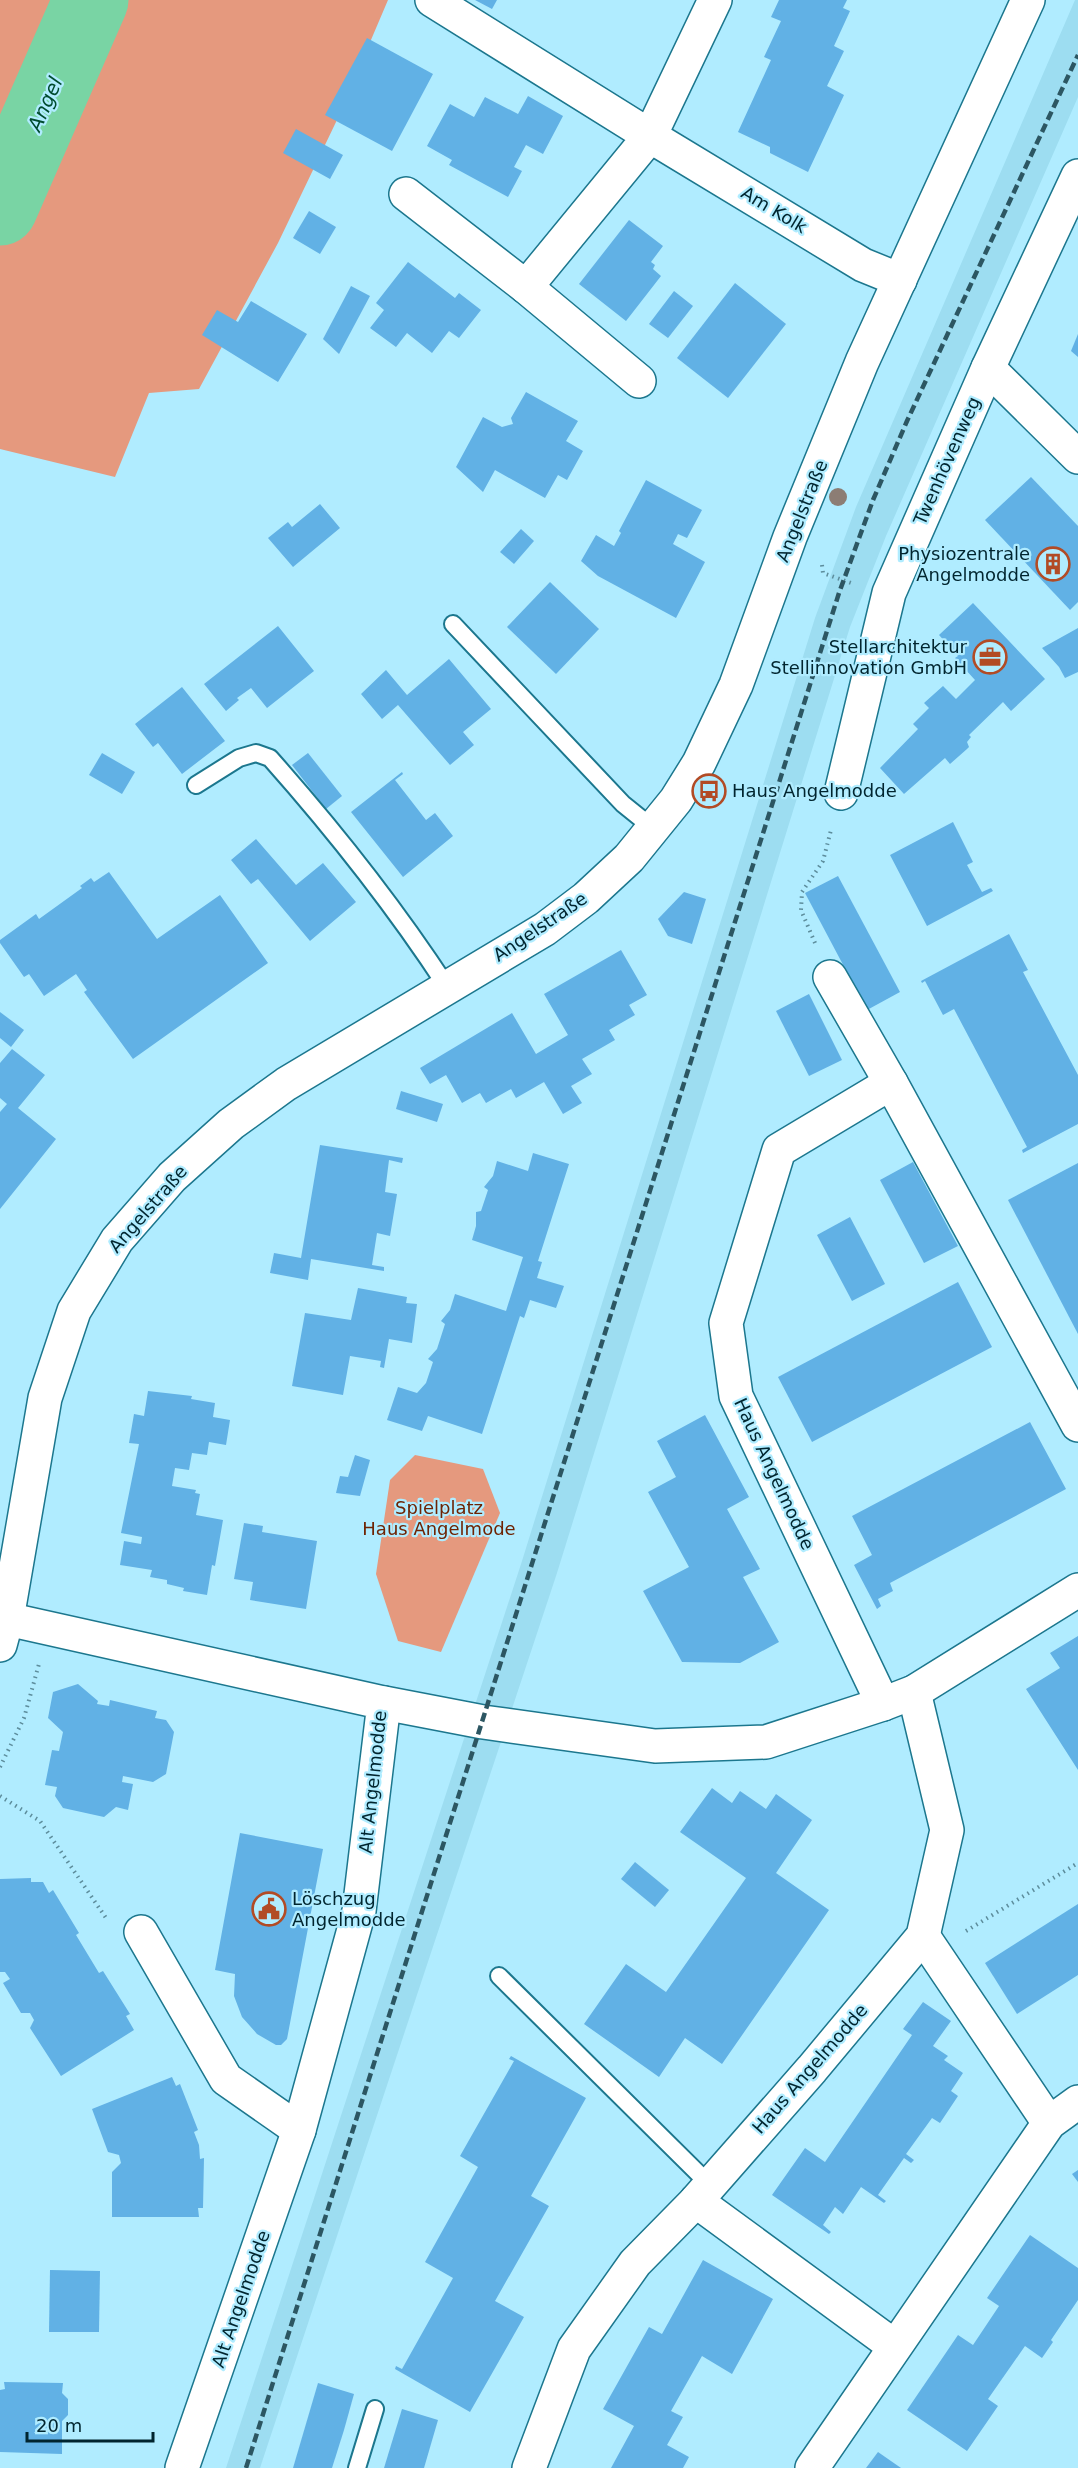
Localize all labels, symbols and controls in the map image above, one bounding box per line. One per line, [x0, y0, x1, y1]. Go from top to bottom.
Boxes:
water label: Angel [22, 73, 68, 137]
street label: Am Kolk [738, 182, 811, 238]
street label: Twenhövenweg [908, 393, 984, 529]
street label: Angelstraße [771, 457, 832, 565]
place label: Physiozentrale Angelmodde [898, 543, 1030, 585]
building icon: Physiozentrale Angelmodde [1035, 546, 1071, 582]
place label: Stellarchitektur Stellinnovation GmbH [770, 636, 968, 678]
office icon: Stellarchitektur Stellinnovation GmbH [972, 639, 1008, 675]
bus stop icon: Haus Angelmodde [691, 773, 727, 809]
place label: Haus Angelmodde [732, 780, 897, 801]
street label: Angelstraße [489, 888, 591, 966]
street label: Angelstraße [104, 1161, 191, 1257]
street label: Haus Angelmodde [730, 1395, 819, 1553]
park label: Spielplatz Haus Angelmode [362, 1497, 516, 1539]
street label: Alt Angelmodde [355, 1709, 390, 1855]
place label: Löschzug Angelmodde [292, 1888, 406, 1930]
public building icon: Löschzug Angelmodde [251, 1891, 287, 1927]
street label: Haus Angelmodde [748, 2000, 872, 2138]
street label: Alt Angelmodde [207, 2227, 274, 2370]
scale bar [27, 2405, 153, 2443]
text: 20 m [36, 2415, 82, 2436]

